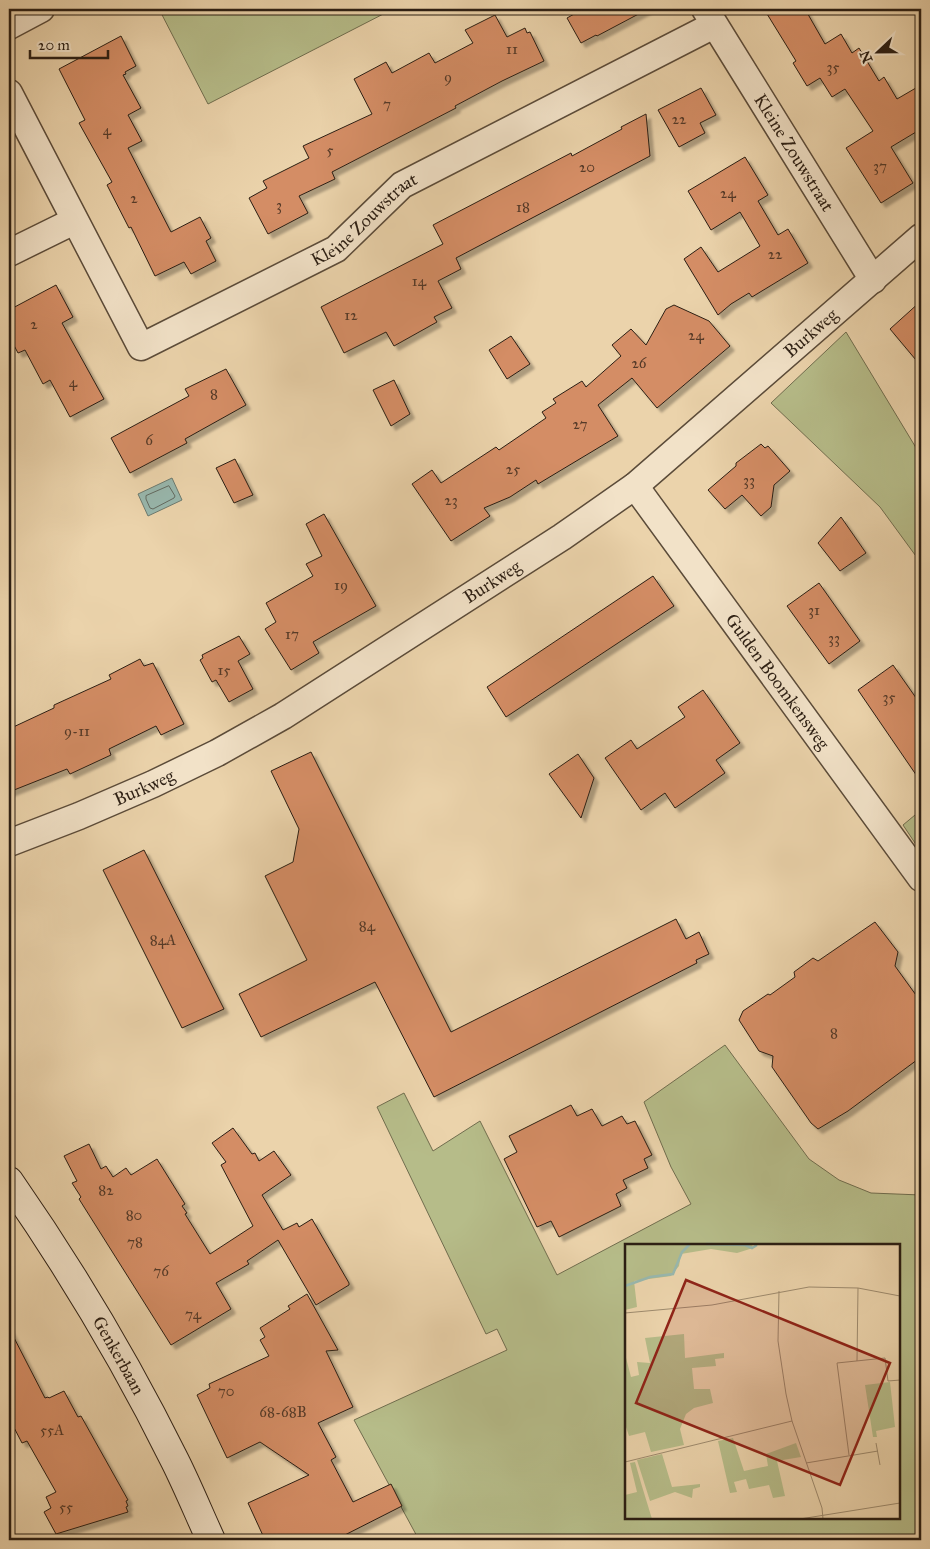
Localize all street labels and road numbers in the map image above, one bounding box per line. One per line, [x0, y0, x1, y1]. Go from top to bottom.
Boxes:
street label: Kleine Zouwstraat [749, 90, 839, 216]
street label: Kleine Zouwstraat [307, 168, 422, 271]
street label: Burkweg [779, 303, 843, 362]
street label: Burkweg [459, 555, 526, 608]
street label: Gulden Boomkensweg [721, 609, 835, 755]
street label: Burkweg [110, 764, 179, 811]
street label: Genkerbaan [88, 1312, 150, 1399]

